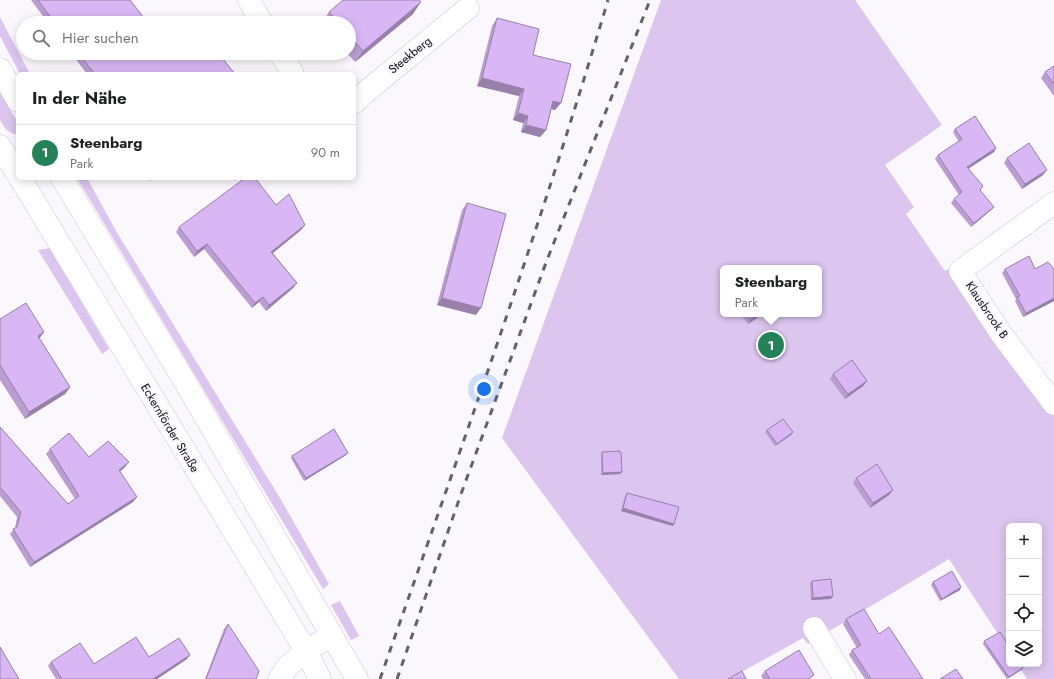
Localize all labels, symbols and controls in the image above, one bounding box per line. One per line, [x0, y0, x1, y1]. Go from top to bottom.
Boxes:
search box [16, 16, 356, 60]
icon: search [30, 27, 52, 49]
text: Hier suchen [62, 27, 139, 49]
street label: Steekberg [385, 32, 435, 78]
text: In der Nähe [32, 86, 127, 110]
text: Steenbarg [70, 132, 142, 154]
text: 1 [42, 143, 48, 162]
text: 90 m [311, 143, 340, 162]
text: Park [70, 154, 93, 173]
popup [720, 265, 822, 317]
text: Steenbarg [735, 271, 807, 293]
street label: Klausbrook B [961, 278, 1013, 343]
text: Park [735, 293, 758, 312]
pin: 1 [758, 330, 784, 360]
your location [474, 379, 494, 399]
street label: Eckernförder Straße [136, 380, 204, 476]
map controls [1006, 523, 1042, 667]
button: + [1006, 523, 1042, 559]
button: − [1006, 559, 1042, 595]
button: locate [1006, 595, 1042, 631]
button: layers [1006, 631, 1042, 667]

